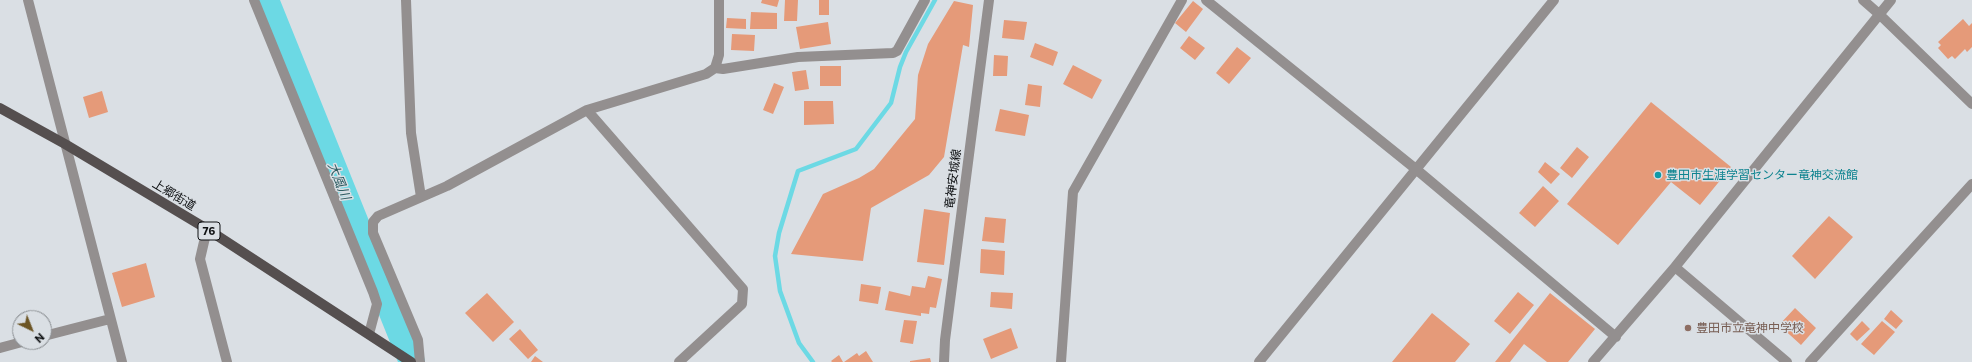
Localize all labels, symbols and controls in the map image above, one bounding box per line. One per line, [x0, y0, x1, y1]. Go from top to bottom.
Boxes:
street label: 竜神安城線 [942, 148, 964, 210]
water label: 大風川 [324, 160, 354, 202]
place label: 豊田市生涯学習センター竜神交流館 [1666, 168, 1858, 182]
marker: 豊田市生涯学習センター竜神交流館 [1653, 170, 1663, 180]
street label: 上郷街道 [150, 176, 198, 214]
road number: 76 [198, 222, 220, 240]
north arrow [12, 310, 52, 350]
place label: 豊田市立竜神中学校 [1696, 321, 1804, 335]
marker: 豊田市立竜神中学校 [1683, 323, 1693, 333]
text: N [32, 331, 47, 346]

